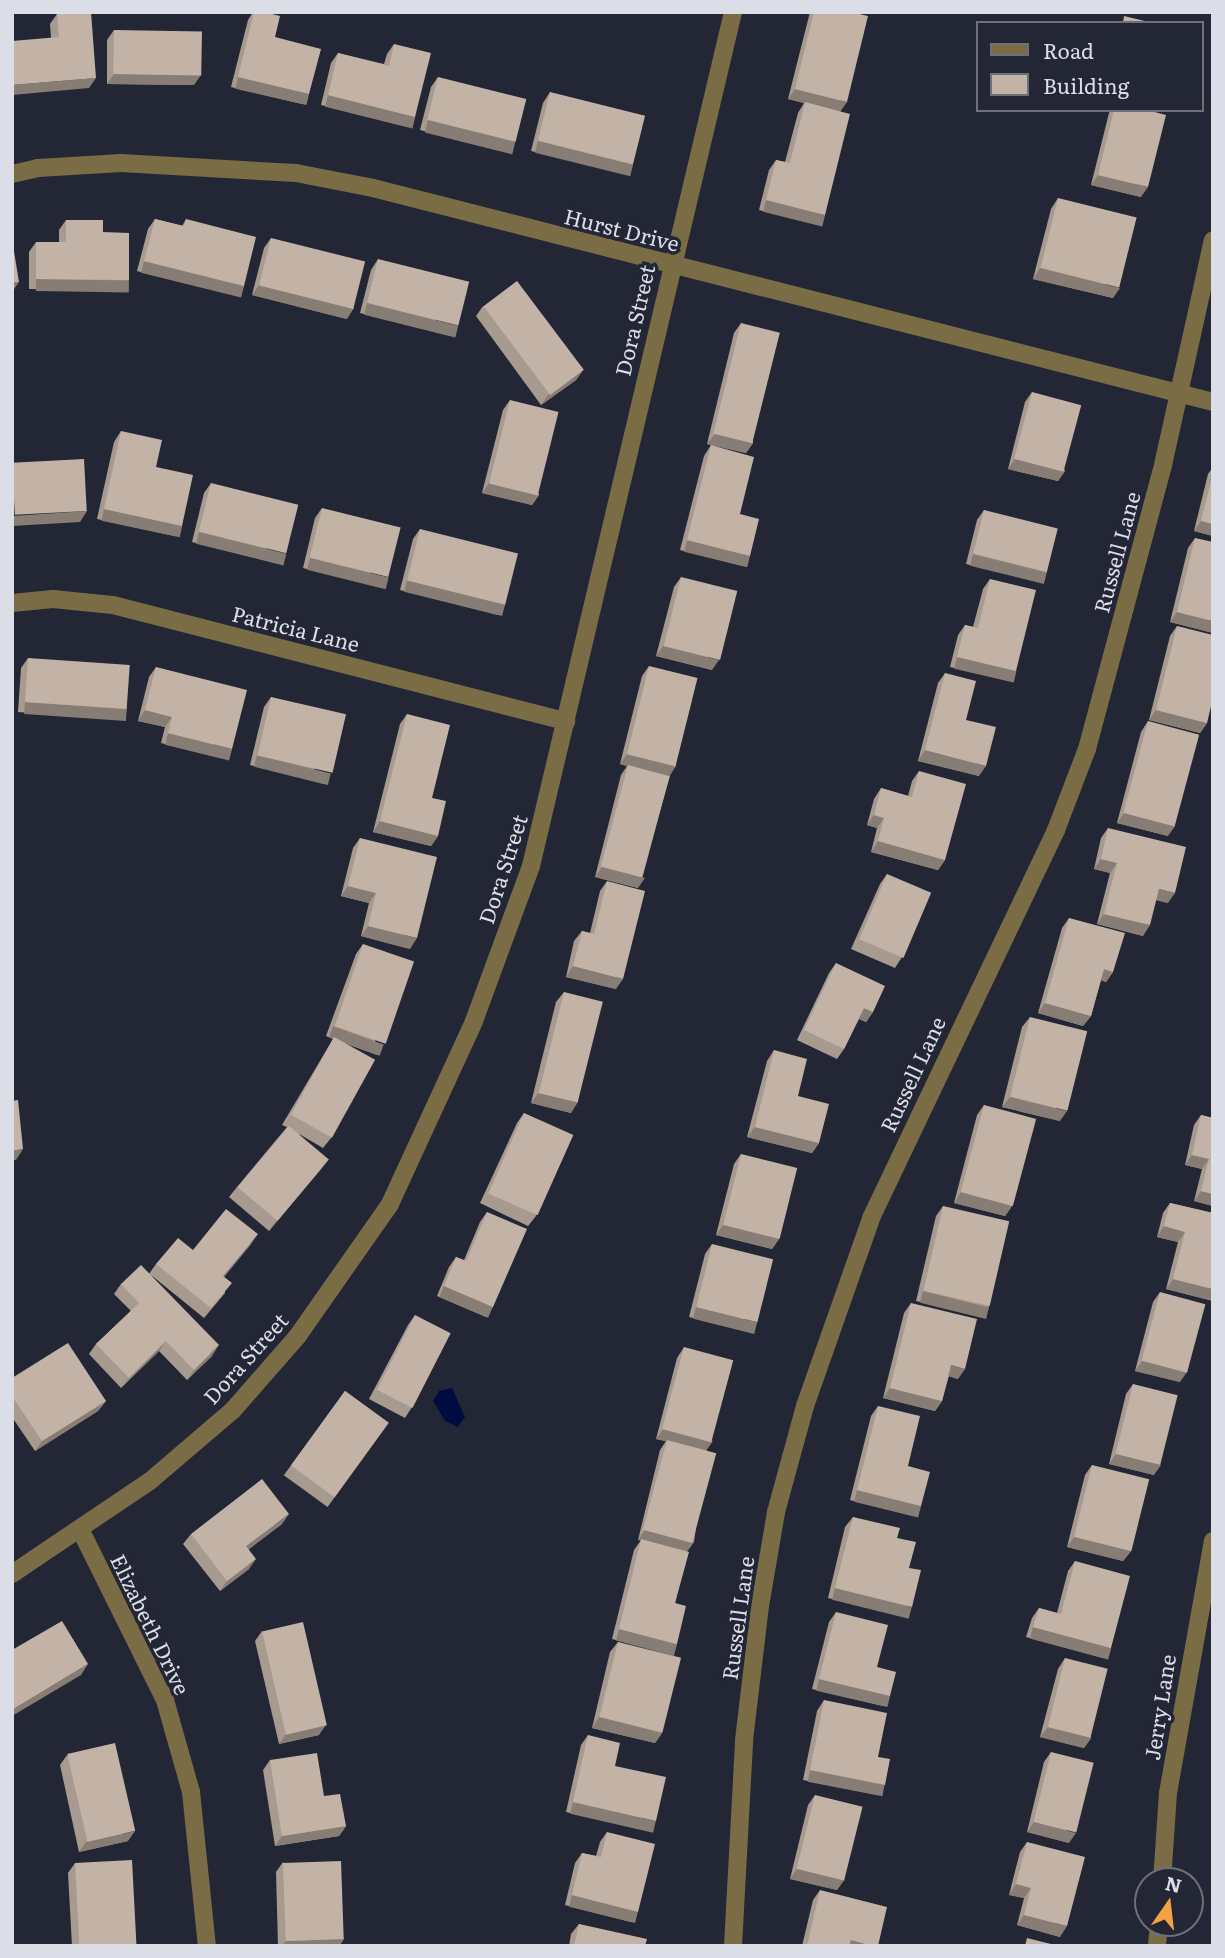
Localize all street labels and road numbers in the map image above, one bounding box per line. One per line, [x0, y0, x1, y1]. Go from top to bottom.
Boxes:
street label: Hurst Drive [562, 203, 682, 255]
street label: Dora Street [609, 262, 659, 378]
street label: Russell Lane [1088, 489, 1144, 615]
street label: Patricia Lane [230, 600, 362, 656]
street label: Dora Street [472, 811, 532, 927]
street label: Russell Lane [874, 1012, 950, 1136]
street label: Dora Street [198, 1307, 292, 1409]
street label: Elizabeth Drive [106, 1550, 196, 1698]
street label: Russell Lane [716, 1555, 758, 1681]
street label: Jerry Lane [1138, 1652, 1180, 1762]

